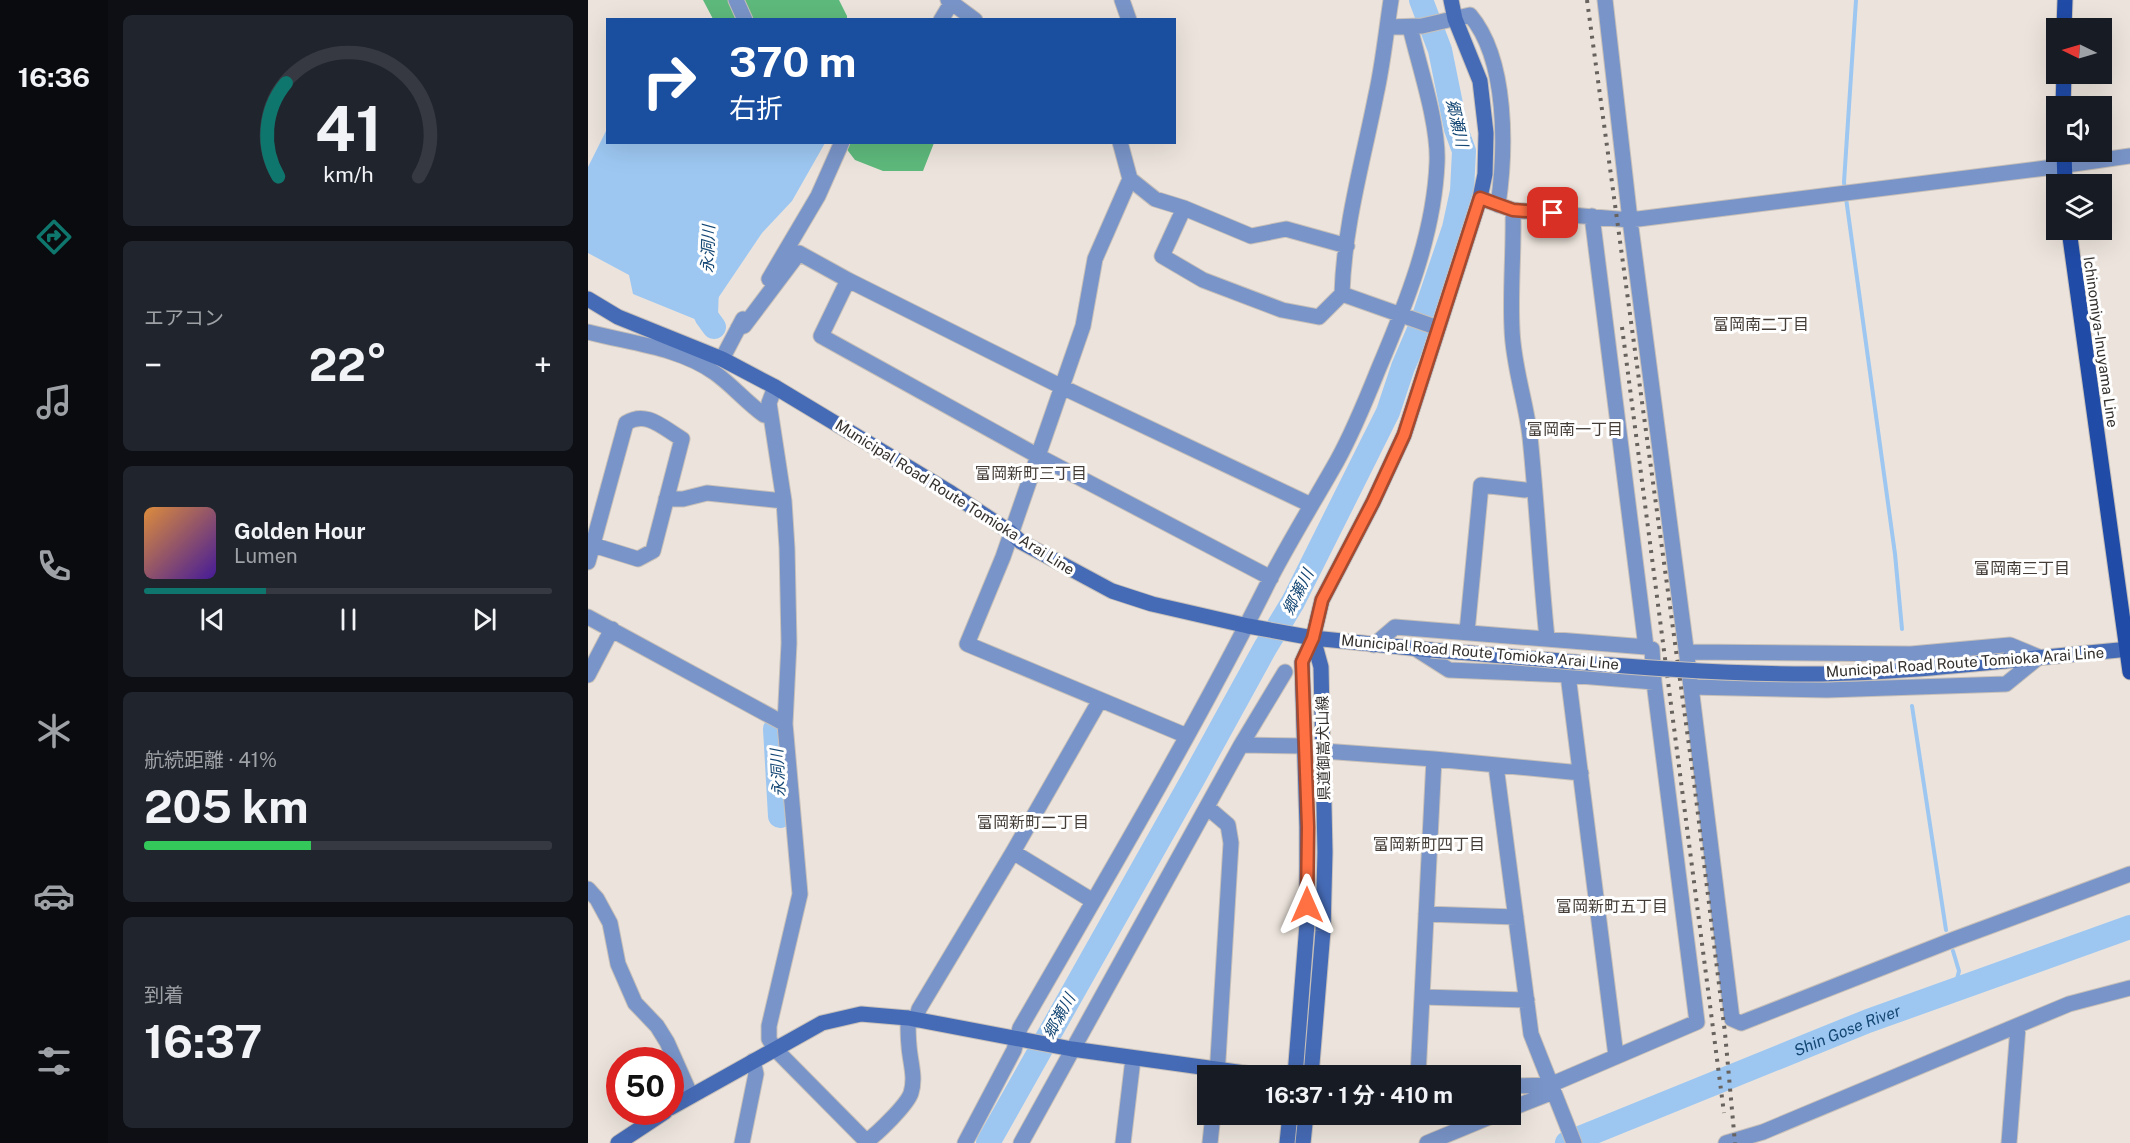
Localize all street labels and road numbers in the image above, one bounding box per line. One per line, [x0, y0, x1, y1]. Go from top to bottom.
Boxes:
street label: Ichinomiya-Inuyama Line [2081, 255, 2121, 429]
street label: Municipal Road Route Tomioka Arai Line [832, 416, 1078, 578]
street label: Municipal Road Route Tomioka Arai Line [1340, 631, 1620, 673]
street label: Municipal Road Route Tomioka Arai Line [1825, 644, 2105, 680]
street label: 県道御嵩犬山線 [1314, 695, 1332, 801]

